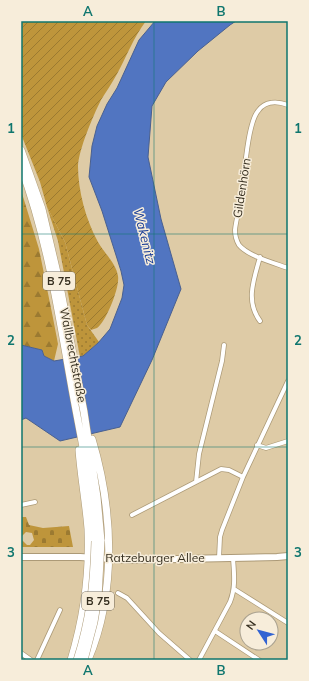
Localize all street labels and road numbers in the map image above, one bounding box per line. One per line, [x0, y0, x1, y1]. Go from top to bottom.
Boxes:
street label: Gildenhörn [229, 157, 254, 219]
road number: B 75 [43, 272, 75, 290]
street label: Wallbrechtstraße [57, 306, 90, 404]
street label: Ratzeburger Allee [105, 550, 205, 565]
road number: B 75 [82, 592, 114, 610]

